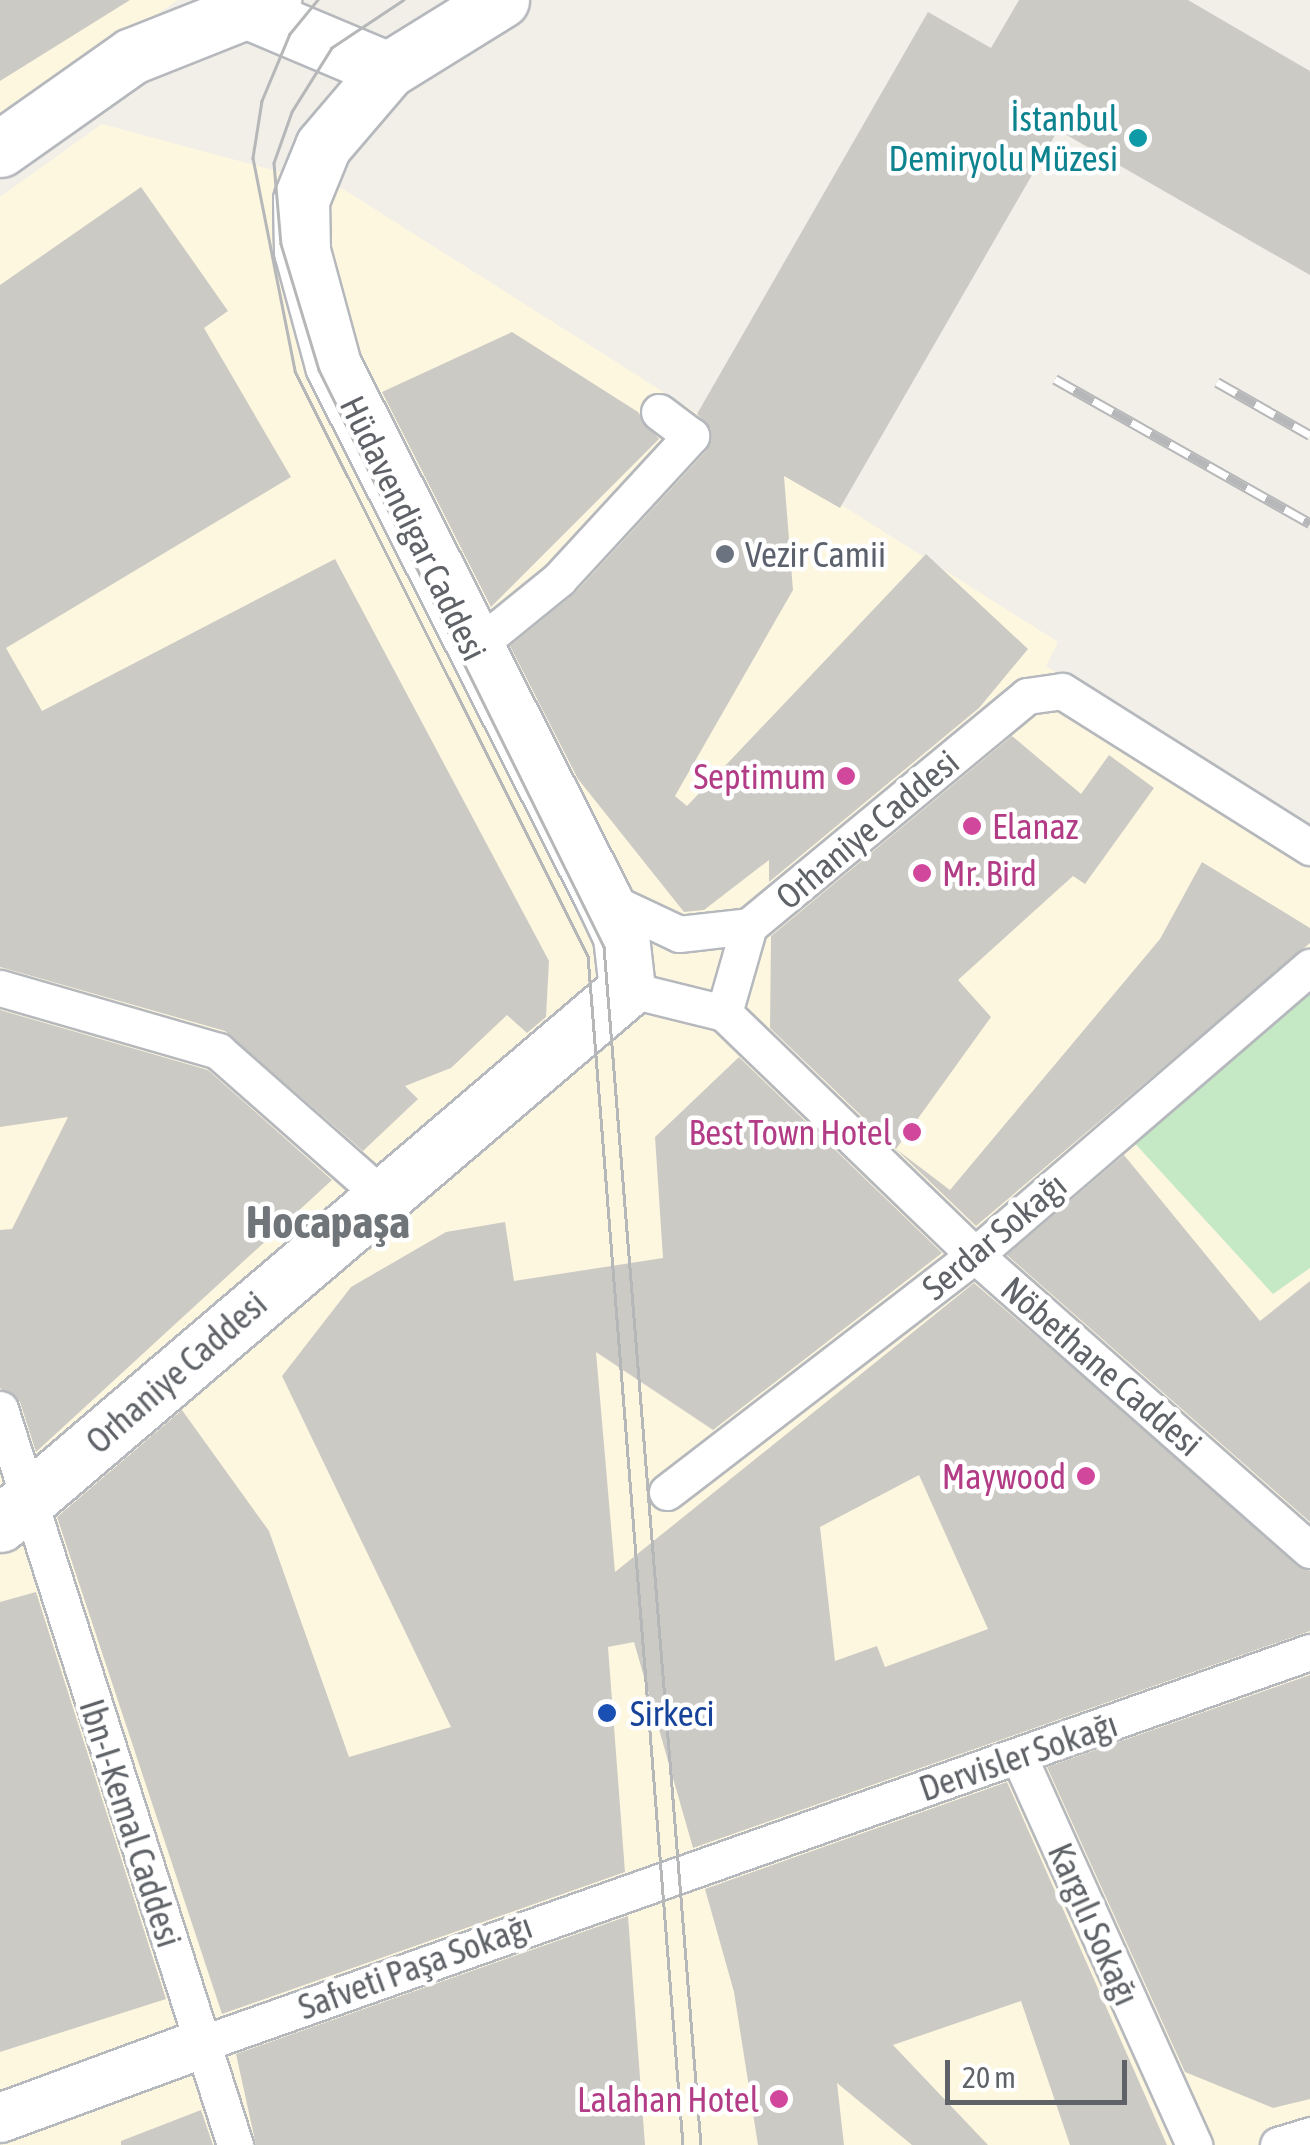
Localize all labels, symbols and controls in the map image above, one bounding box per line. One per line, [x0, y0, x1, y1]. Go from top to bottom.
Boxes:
place label: İstanbul Demiryolu Müzesi [889, 97, 1118, 179]
marker: İstanbul Demiryolu Müzesi [1127, 127, 1149, 149]
street label: Hüdavendigar Caddesi [332, 389, 496, 667]
place label: Vezir Camii [745, 533, 886, 575]
marker: Vezir Camii [714, 543, 736, 565]
street label: Orhaniye Caddesi [767, 741, 967, 917]
place label: Septimum [693, 755, 826, 797]
marker: Septimum [835, 765, 857, 787]
place label: Elanaz [992, 805, 1078, 847]
marker: Elanaz [961, 815, 983, 837]
place label: Mr. Bird [942, 852, 1037, 894]
marker: Mr. Bird [911, 862, 933, 884]
place label: Best Town Hotel [689, 1111, 892, 1153]
marker: Best Town Hotel [901, 1121, 923, 1143]
street label: Serdar Sokağı [914, 1164, 1074, 1308]
district label: Hocapaşa [246, 1196, 410, 1250]
street label: Nöbethane Caddesi [993, 1267, 1211, 1465]
street label: Orhaniye Caddesi [77, 1282, 275, 1462]
place label: Maywood [942, 1455, 1066, 1497]
marker: Maywood [1075, 1465, 1097, 1487]
place label: Sirkeci [630, 1692, 714, 1734]
street label: Ibn-I-Kemal Caddesi [71, 1694, 191, 1952]
marker: Sirkeci [594, 1700, 620, 1726]
street label: Dervisler Sokağı [914, 1703, 1122, 1809]
street label: Kargılı Sokağı [1040, 1836, 1148, 2012]
street label: Safveti Paşa Sokağı [292, 1904, 538, 2028]
scale bar [950, 2040, 1132, 2102]
text: 20 m [962, 2060, 1016, 2094]
place label: Lalahan Hotel [577, 2078, 759, 2120]
marker: Lalahan Hotel [768, 2088, 790, 2110]

